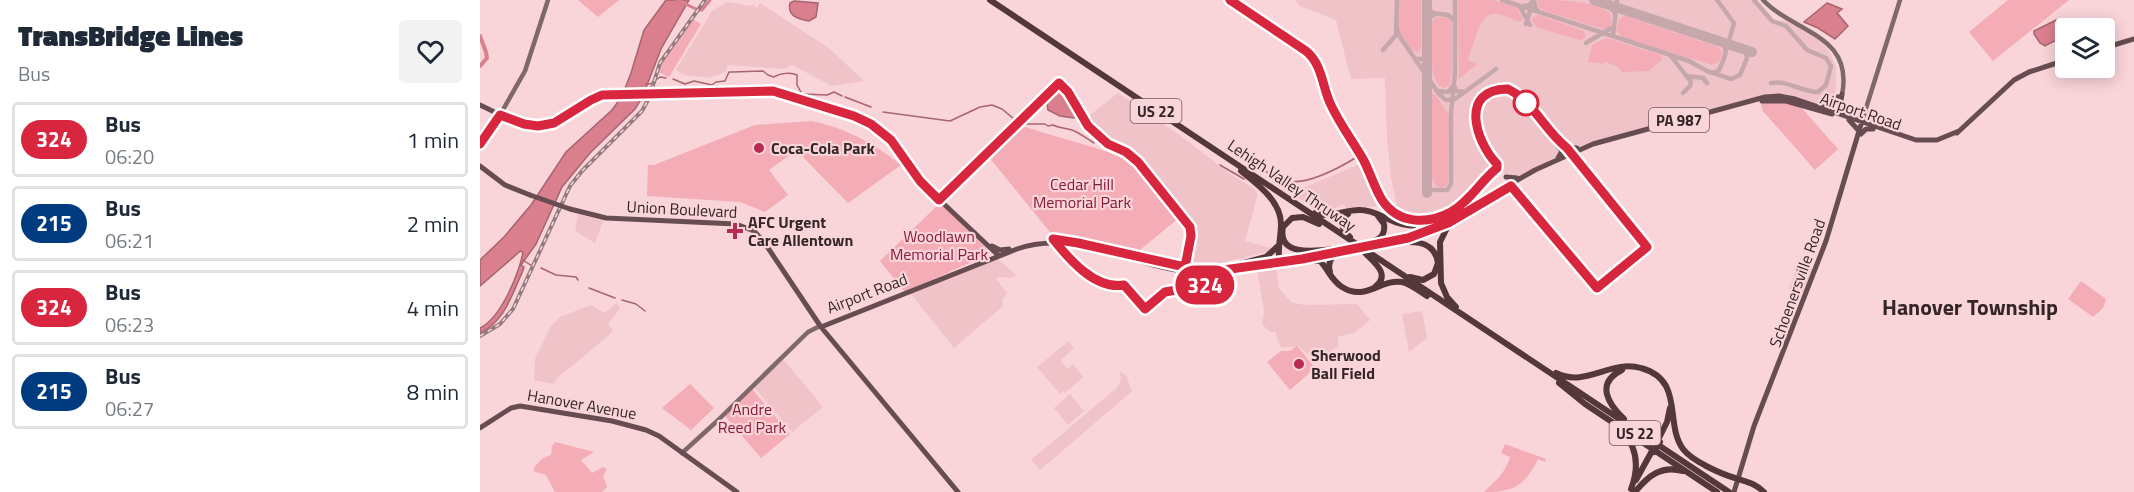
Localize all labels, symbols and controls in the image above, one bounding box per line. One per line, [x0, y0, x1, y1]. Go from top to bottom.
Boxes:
text: TransBridge Lines [18, 14, 243, 57]
map controls [2055, 18, 2115, 78]
button: layers [2055, 18, 2115, 78]
button: heart [399, 20, 462, 83]
text: Bus [18, 58, 50, 89]
street label: Airport Road [1817, 86, 1905, 136]
unlabelled marker [1513, 90, 1539, 116]
road number: US 22 [1130, 99, 1182, 123]
text: Bus [105, 107, 141, 141]
road number: PA 987 [1649, 108, 1709, 132]
text: 324 [36, 123, 72, 155]
text: 1 min [407, 123, 459, 157]
street label: Lehigh Valley Thruway [1223, 133, 1361, 237]
place label: Coca-Cola Park [771, 136, 875, 160]
text: 06:20 [105, 141, 154, 172]
marker: Coca-Cola Park [752, 141, 766, 155]
park label: Cedar Hill Memorial Park [1033, 172, 1131, 214]
text: Bus [105, 191, 141, 225]
street label: Union Boulevard [626, 194, 738, 224]
text: 215 [36, 207, 72, 239]
text: 2 min [407, 207, 459, 241]
place label: AFC Urgent Care Allentown [748, 210, 853, 252]
street label: Schoenersville Road [1763, 215, 1831, 351]
marker: AFC Urgent Care Allentown [726, 222, 744, 240]
park label: Woodlawn Memorial Park [890, 224, 988, 266]
text: 06:21 [105, 225, 154, 256]
line badge: 324 [1170, 266, 1240, 304]
street label: Airport Road [823, 267, 911, 319]
text: 324 [1187, 269, 1223, 301]
text: Bus [105, 275, 141, 309]
district label: Hanover Township [1882, 290, 2058, 324]
text: 324 [36, 291, 72, 323]
text: 4 min [407, 291, 459, 325]
text: 06:23 [105, 309, 154, 340]
place label: Sherwood Ball Field [1311, 343, 1381, 385]
marker: Sherwood Ball Field [1292, 357, 1306, 371]
text: Bus [105, 359, 141, 393]
text: 215 [36, 375, 72, 407]
text: 8 min [407, 375, 459, 409]
street label: Hanover Avenue [526, 383, 638, 425]
text: 06:27 [105, 393, 154, 424]
park label: Andre Reed Park [718, 397, 787, 439]
road number: US 22 [1610, 421, 1660, 445]

